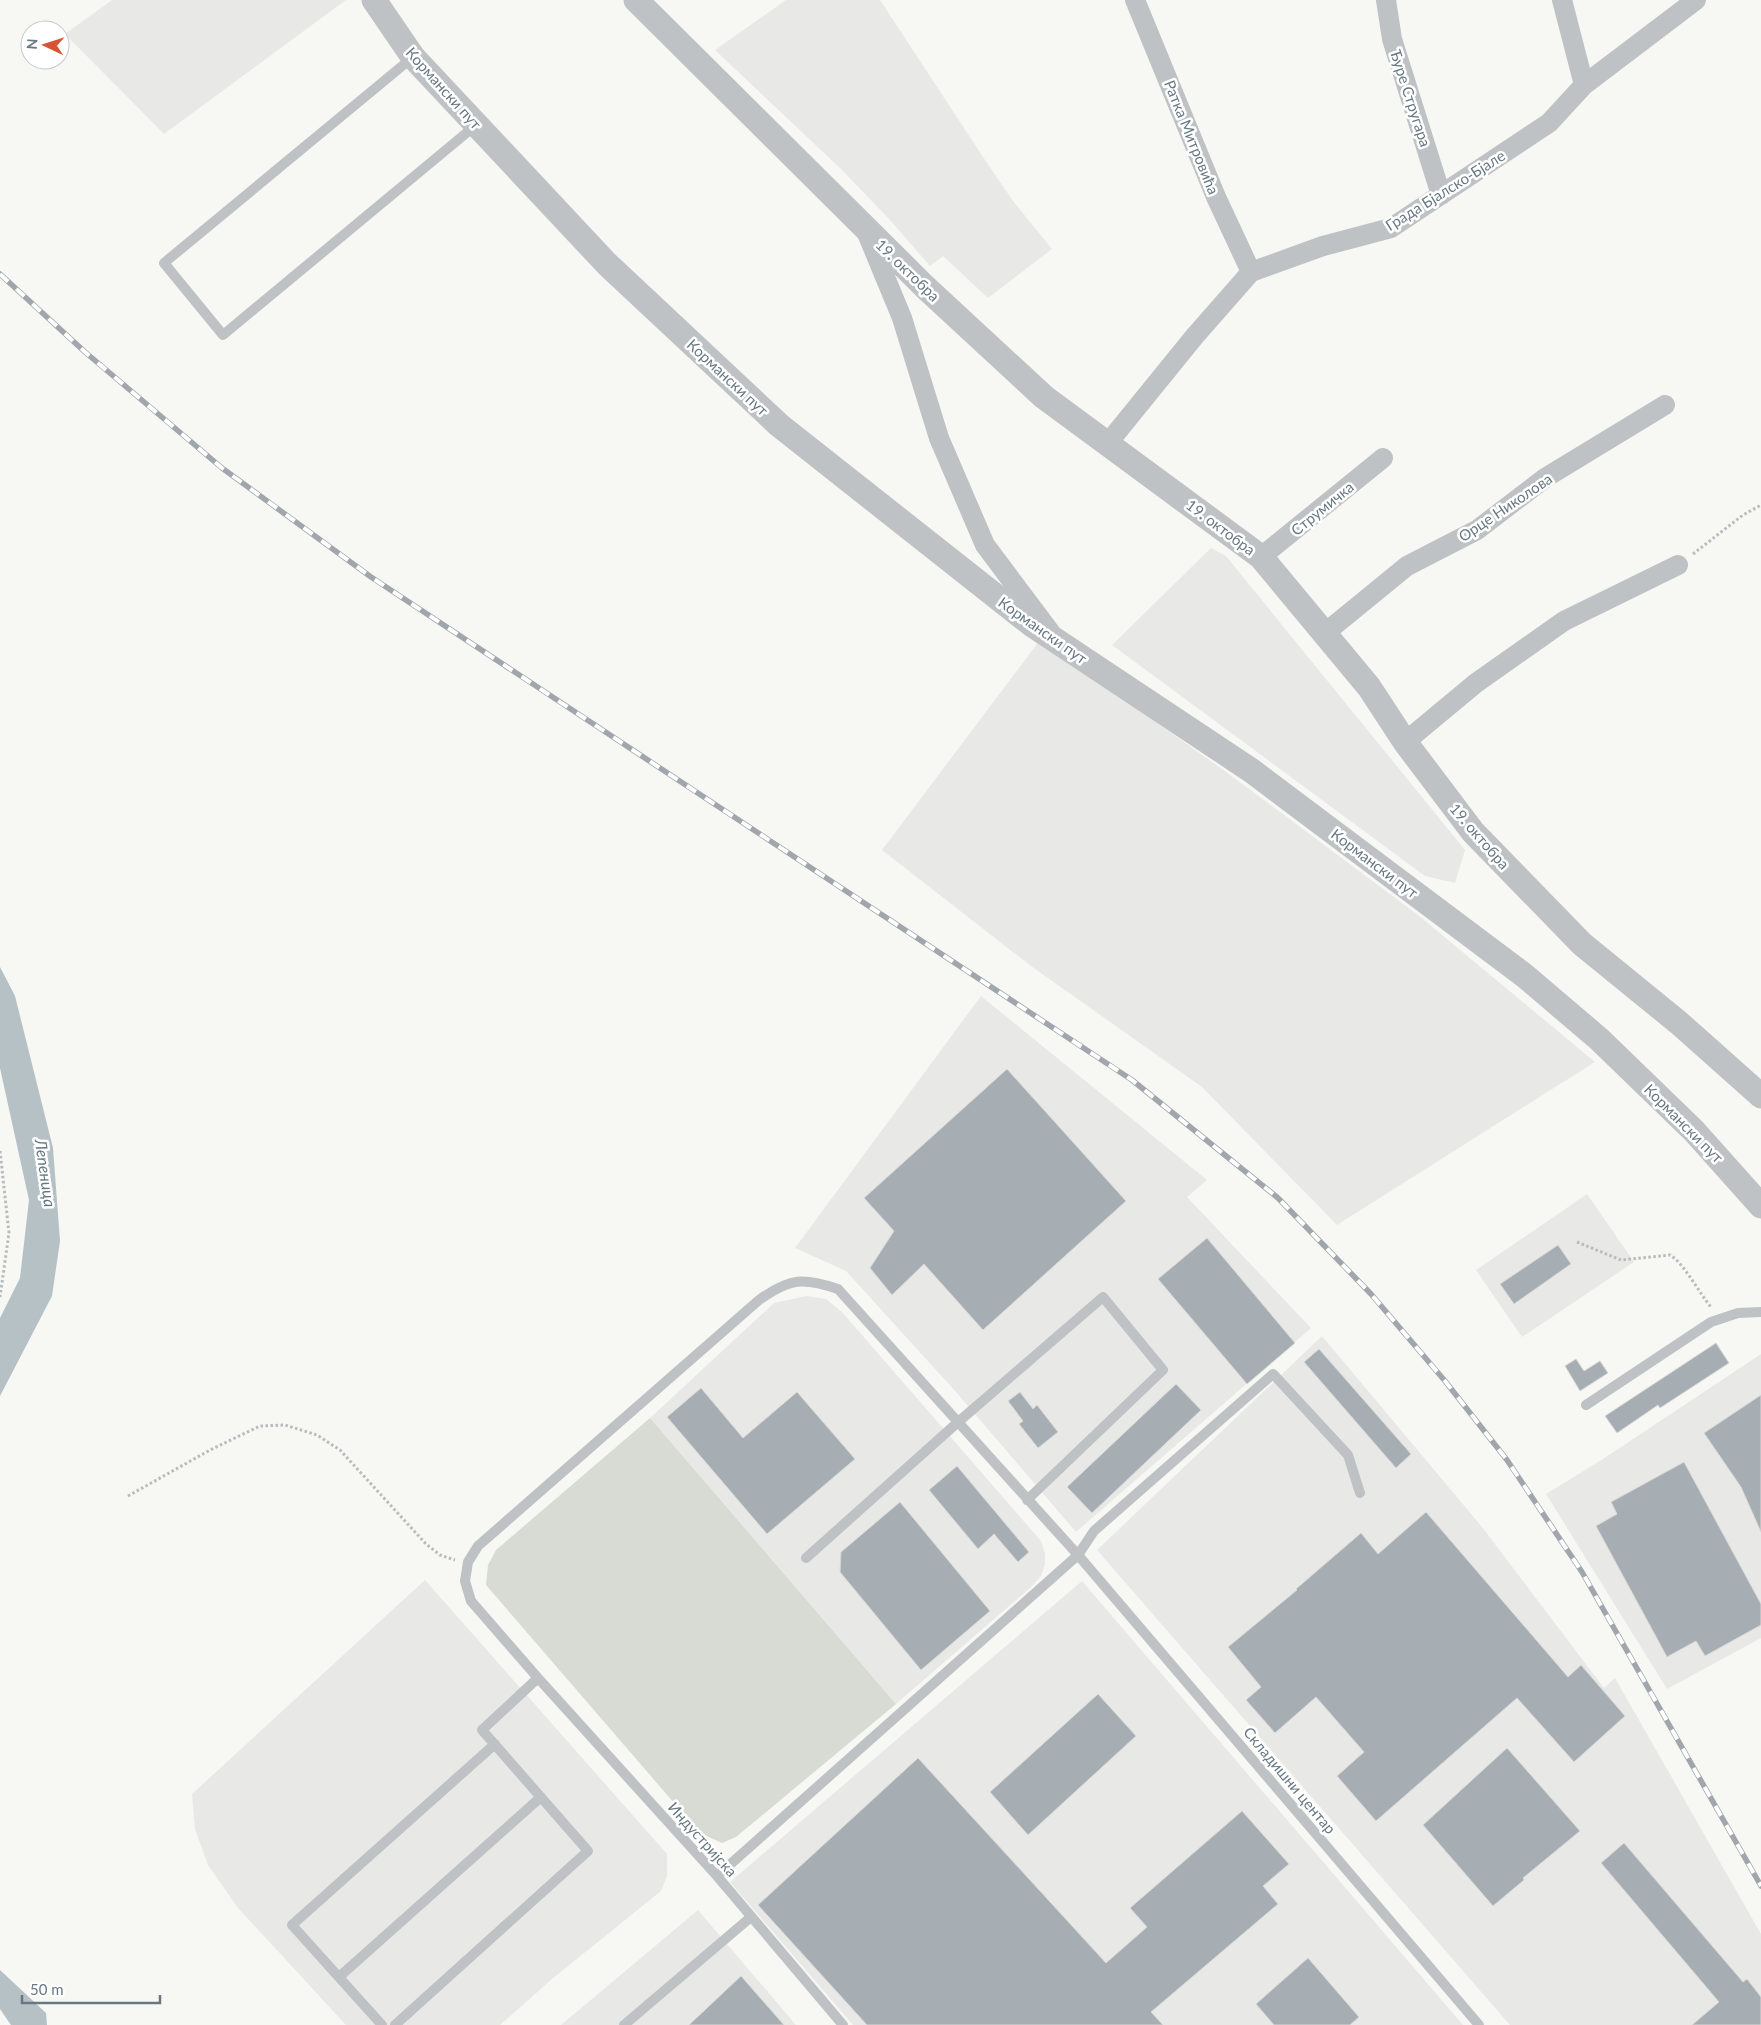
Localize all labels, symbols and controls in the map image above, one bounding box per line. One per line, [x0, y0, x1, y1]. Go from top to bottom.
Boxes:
north arrow [20, 20, 70, 70]
text: N [23, 38, 40, 50]
street label: Кормански пут [403, 43, 486, 133]
street label: Ђуре Стругара [1387, 47, 1435, 149]
street label: Ратка Митровића [1161, 77, 1223, 197]
street label: Града Бјалско-Бјале [1382, 146, 1508, 234]
street label: 19. октобра [872, 235, 944, 305]
street label: Кормански пут [684, 335, 772, 419]
street label: Орце Николова [1455, 469, 1555, 545]
street label: Струмичка [1287, 477, 1357, 539]
street label: 19. октобра [1183, 495, 1259, 559]
street label: Кормански пут [995, 593, 1091, 667]
street label: 19. октобра [1446, 799, 1514, 873]
street label: Кормански пут [1328, 825, 1422, 902]
street label: Кормански пут [1641, 1080, 1727, 1166]
water label: Лепеница [32, 1137, 60, 1208]
street label: Складишни центар [1240, 1723, 1340, 1837]
street label: Индустријска [665, 1798, 741, 1880]
scale bar [22, 1972, 160, 2004]
text: 50 m [30, 1980, 64, 1998]

